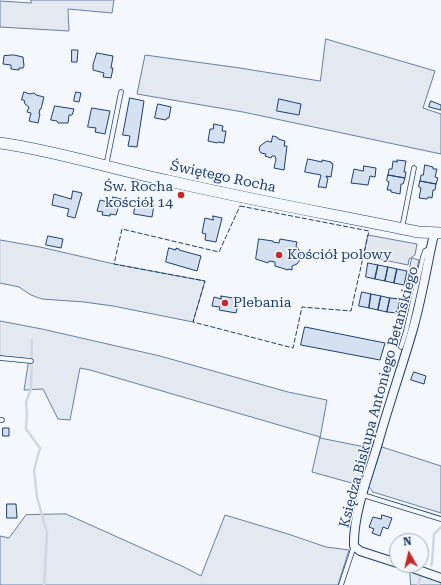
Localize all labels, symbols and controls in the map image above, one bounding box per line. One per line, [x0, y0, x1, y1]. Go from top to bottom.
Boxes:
street label: Świętego Rocha [169, 158, 277, 196]
place label: Św. Rocha kościół 14 [104, 179, 173, 212]
marker: Św. Rocha kościół 14 [176, 190, 186, 200]
place label: Kościół polowy [287, 247, 392, 263]
marker: Kościół polowy [274, 250, 284, 260]
street label: Księdza Biskupa Antoniego Betańskiego [336, 264, 422, 530]
place label: Plebania [233, 295, 291, 311]
marker: Plebania [220, 298, 230, 308]
north arrow [389, 533, 429, 573]
text: N [402, 535, 412, 549]

